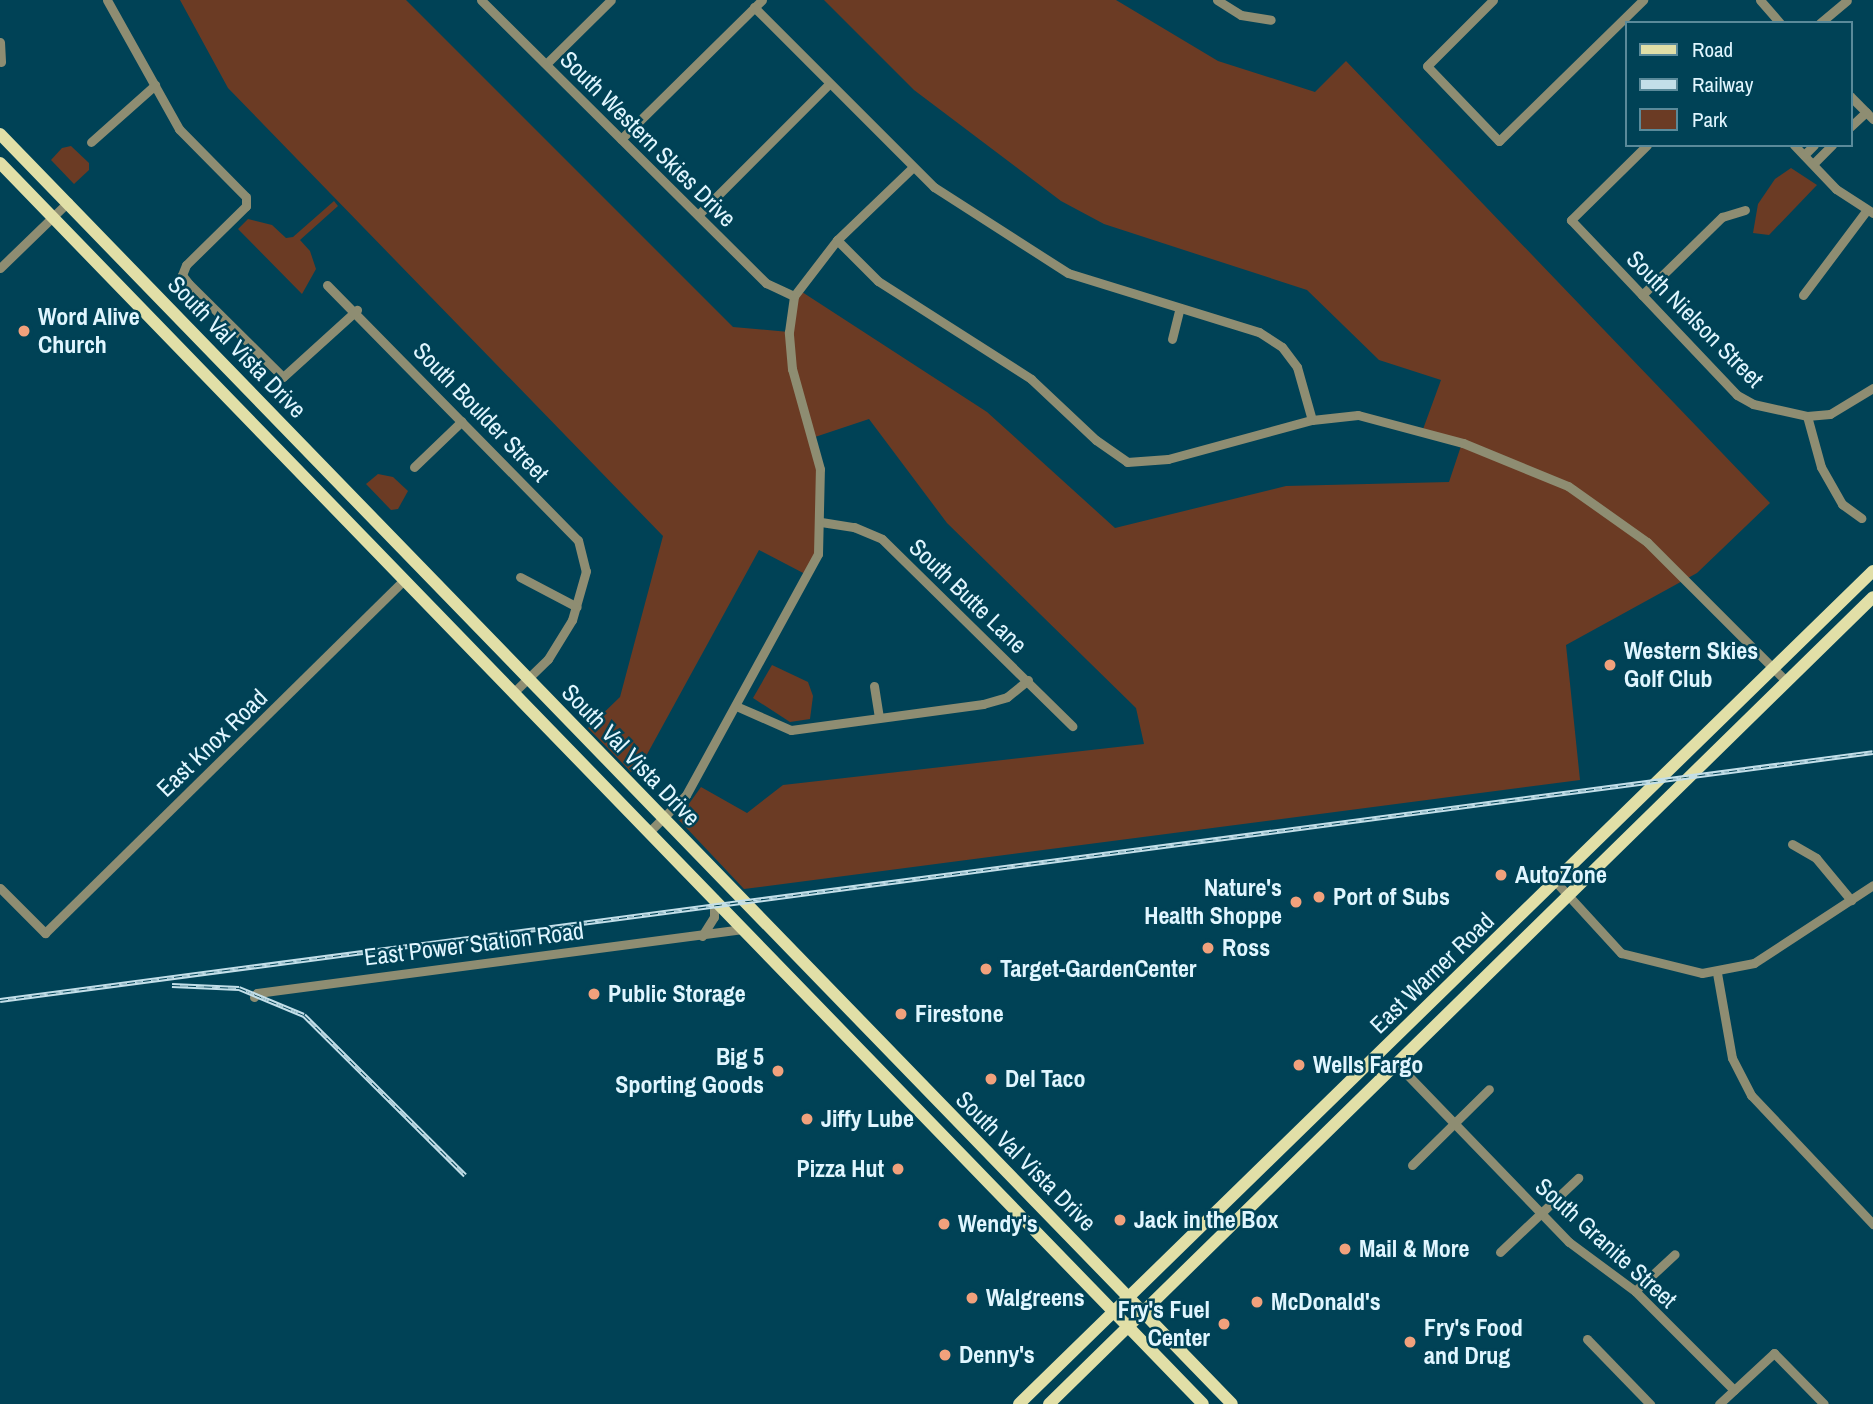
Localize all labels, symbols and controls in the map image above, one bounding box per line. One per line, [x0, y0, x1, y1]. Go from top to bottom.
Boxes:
legend [1624, 21, 1852, 147]
text: Road [1692, 35, 1733, 64]
street label: South Western Skies Drive [554, 45, 742, 233]
text: Railway [1692, 70, 1753, 99]
text: Park [1692, 105, 1727, 134]
street label: South Nielson Street [1621, 245, 1769, 393]
street label: South Val Vista Drive [162, 270, 312, 424]
place label: Word Alive Church [38, 303, 140, 359]
marker: Word Alive Church [16, 323, 32, 339]
street label: South Boulder Street [407, 336, 555, 488]
street label: South Butte Lane [903, 533, 1033, 659]
place label: Western Skies Golf Club [1624, 637, 1758, 693]
marker: Western Skies Golf Club [1602, 657, 1618, 673]
street label: South Val Vista Drive [556, 678, 706, 832]
street label: East Knox Road [151, 683, 273, 803]
place label: AutoZone [1515, 861, 1607, 889]
marker: AutoZone [1493, 867, 1509, 883]
place label: Nature's Health Shoppe [1144, 874, 1282, 930]
place label: Port of Subs [1333, 883, 1450, 911]
marker: Port of Subs [1311, 889, 1327, 905]
marker: Nature's Health Shoppe [1288, 894, 1304, 910]
street label: East Warner Road [1364, 907, 1500, 1039]
street label: East Power Station Road [363, 916, 585, 972]
place label: Ross [1222, 934, 1270, 962]
marker: Ross [1200, 940, 1216, 956]
place label: Target-GardenCenter [1000, 955, 1196, 983]
marker: Target-GardenCenter [978, 961, 994, 977]
place label: Public Storage [608, 980, 746, 1008]
marker: Public Storage [586, 986, 602, 1002]
place label: Firestone [915, 1000, 1004, 1028]
marker: Firestone [893, 1006, 909, 1022]
place label: Big 5 Sporting Goods [615, 1043, 764, 1099]
place label: Wells Fargo [1313, 1051, 1423, 1079]
marker: Wells Fargo [1291, 1057, 1307, 1073]
marker: Big 5 Sporting Goods [770, 1063, 786, 1079]
place label: Del Taco [1005, 1065, 1086, 1093]
marker: Del Taco [983, 1071, 999, 1087]
street label: South Val Vista Drive [950, 1085, 1102, 1237]
place label: Jiffy Lube [821, 1105, 914, 1133]
marker: Jiffy Lube [799, 1111, 815, 1127]
place label: Pizza Hut [797, 1155, 884, 1183]
marker: Pizza Hut [890, 1161, 906, 1177]
street label: South Granite Street [1529, 1172, 1683, 1314]
place label: Jack in the Box [1134, 1206, 1278, 1234]
place label: Wendy's [958, 1210, 1038, 1238]
marker: Jack in the Box [1112, 1212, 1128, 1228]
marker: Wendy's [936, 1216, 952, 1232]
place label: Mail & More [1359, 1235, 1469, 1263]
marker: Mail & More [1337, 1241, 1353, 1257]
place label: Walgreens [986, 1284, 1085, 1312]
place label: McDonald's [1271, 1288, 1381, 1316]
marker: Walgreens [964, 1290, 980, 1306]
marker: McDonald's [1249, 1294, 1265, 1310]
place label: Fry's Fuel Center [1118, 1296, 1210, 1352]
place label: Fry's Food and Drug [1424, 1314, 1523, 1370]
marker: Fry's Fuel Center [1216, 1316, 1232, 1332]
marker: Fry's Food and Drug [1402, 1334, 1418, 1350]
place label: Denny's [959, 1341, 1035, 1369]
marker: Denny's [937, 1347, 953, 1363]

